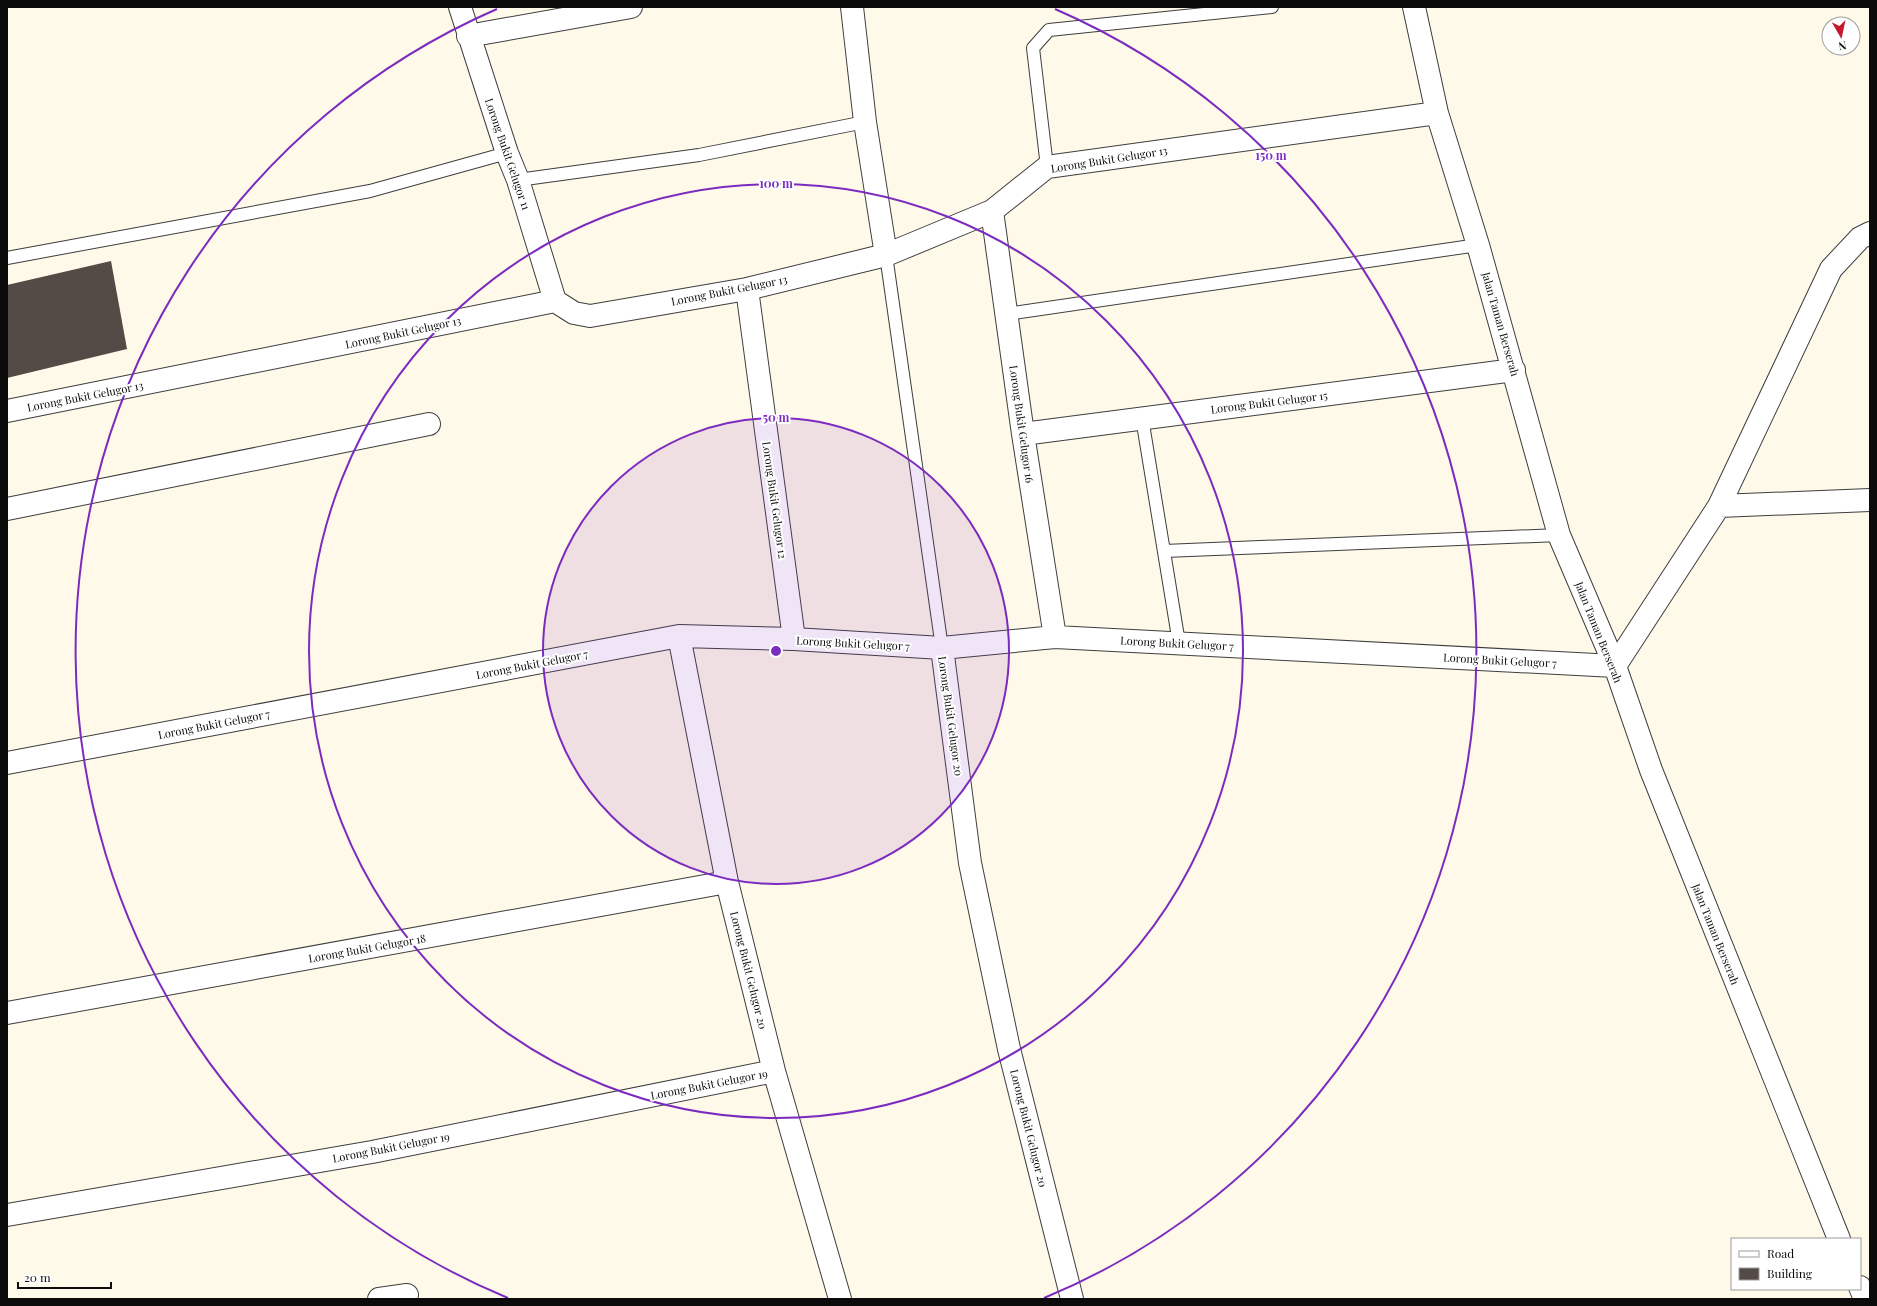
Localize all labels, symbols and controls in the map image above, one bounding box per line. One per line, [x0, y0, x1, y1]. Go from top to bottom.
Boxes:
north arrow [1821, 16, 1861, 56]
text: N [1837, 38, 1848, 54]
street label: Lorong Bukit Gelugor 11 [482, 96, 534, 212]
street label: Lorong Bukit Gelugor 13 [1050, 142, 1168, 176]
text: 150 m [1255, 147, 1287, 163]
text: 100 m [759, 175, 793, 191]
street label: Jalan Taman Berserah [1479, 269, 1523, 378]
street label: Lorong Bukit Gelugor 13 [670, 271, 788, 309]
street label: Lorong Bukit Gelugor 13 [344, 312, 462, 352]
street label: Lorong Bukit Gelugor 16 [1006, 364, 1038, 484]
street label: Lorong Bukit Gelugor 13 [26, 377, 144, 415]
street label: Lorong Bukit Gelugor 15 [1210, 387, 1329, 417]
text: 50 m [763, 409, 790, 425]
street label: Lorong Bukit Gelugor 12 [759, 440, 791, 560]
street label: Jalan Taman Berserah [1571, 578, 1626, 685]
street label: Lorong Bukit Gelugor 7 [796, 633, 911, 653]
street label: Lorong Bukit Gelugor 7 [1120, 633, 1235, 653]
centre of rings [769, 644, 783, 658]
street label: Lorong Bukit Gelugor 7 [475, 646, 590, 682]
street label: Lorong Bukit Gelugor 7 [1443, 650, 1558, 670]
street label: Lorong Bukit Gelugor 20 [935, 655, 967, 777]
street label: Lorong Bukit Gelugor 7 [157, 706, 272, 742]
street label: Jalan Taman Berserah [1688, 880, 1743, 987]
street label: Lorong Bukit Gelugor 20 [727, 909, 771, 1031]
street label: Lorong Bukit Gelugor 18 [307, 930, 427, 966]
street label: Lorong Bukit Gelugor 19 [649, 1065, 769, 1103]
street label: Lorong Bukit Gelugor 20 [1007, 1067, 1051, 1189]
street label: Lorong Bukit Gelugor 19 [331, 1128, 451, 1166]
legend [1731, 1238, 1861, 1290]
text: Road [1767, 1245, 1794, 1261]
scale bar [18, 1264, 111, 1290]
text: Building [1767, 1265, 1813, 1281]
text: 20 m [24, 1269, 51, 1285]

